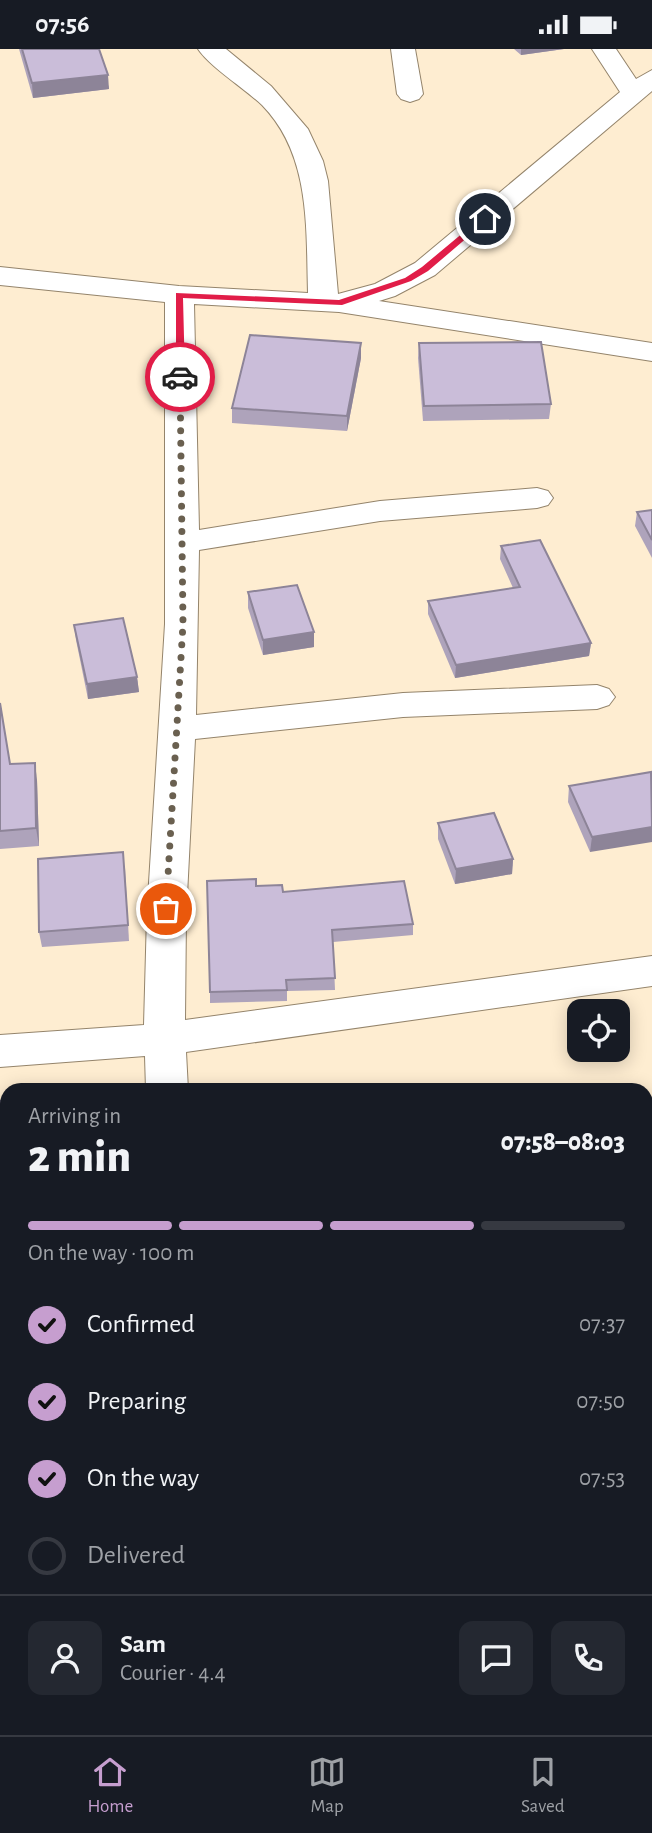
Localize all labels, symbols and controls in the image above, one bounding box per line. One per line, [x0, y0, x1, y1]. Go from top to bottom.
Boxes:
text: 07:56 [35, 11, 90, 37]
pin [455, 189, 515, 249]
icon: home [466, 200, 504, 238]
courier [145, 342, 215, 412]
icon: car [161, 358, 199, 396]
pin [136, 879, 196, 939]
icon: bag [147, 890, 185, 928]
map controls [567, 999, 630, 1062]
button: locate [567, 999, 630, 1062]
text: Arriving in [28, 1105, 121, 1128]
text: 07:58–08:03 [501, 1129, 625, 1155]
text: 2 min [28, 1134, 131, 1180]
text: On the way · 100 m [28, 1242, 195, 1265]
icon: check [28, 1306, 66, 1344]
text: Confirmed [87, 1311, 195, 1337]
text: 07:37 [579, 1313, 625, 1336]
icon: check [28, 1383, 66, 1421]
text: Preparing [87, 1388, 186, 1414]
text: 07:50 [576, 1390, 625, 1413]
icon: check [28, 1460, 66, 1498]
text: On the way [87, 1465, 199, 1491]
text: 07:53 [579, 1467, 625, 1490]
text: Delivered [87, 1542, 185, 1568]
button: person [28, 1621, 102, 1695]
button: chat [459, 1621, 533, 1695]
button: phone [551, 1621, 625, 1695]
text: Sam [120, 1631, 166, 1657]
text: Courier · 4.4 [120, 1662, 226, 1685]
tab: Home [87, 1753, 133, 1818]
tab: Map [308, 1753, 346, 1818]
tab: Saved [521, 1753, 565, 1818]

